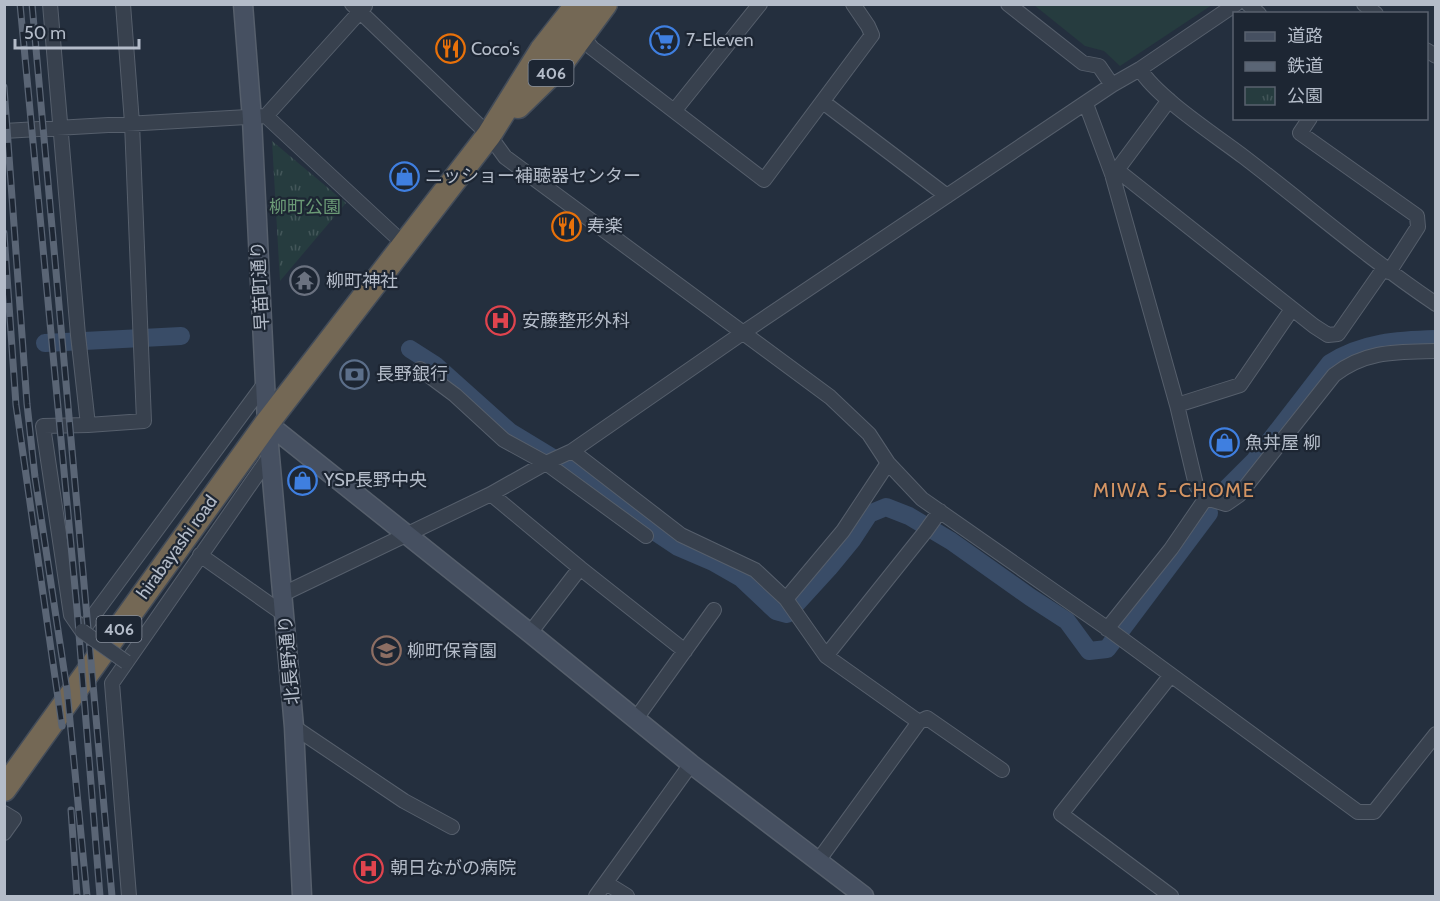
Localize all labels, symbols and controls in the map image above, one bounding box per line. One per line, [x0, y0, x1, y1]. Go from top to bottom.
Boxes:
scale bar [15, 12, 140, 50]
legend [1233, 12, 1428, 120]
text: 50 m [24, 22, 66, 44]
supermarket icon: 7-Eleven [649, 24, 681, 56]
text: 道路 [1287, 25, 1323, 47]
place label: 7-Eleven [686, 29, 754, 51]
restaurant icon: Coco's [434, 33, 466, 65]
place label: Coco's [471, 38, 520, 60]
text: 鉄道 [1287, 55, 1323, 77]
road number: 406 [528, 60, 574, 86]
text: 公園 [1287, 85, 1323, 107]
shop icon: ニッショー補聴器センター [388, 160, 420, 192]
place label: ニッショー補聴器センター [425, 165, 641, 187]
park label: 柳町公園 [269, 196, 341, 218]
restaurant icon: 寿楽 [550, 210, 582, 242]
place label: 寿楽 [587, 215, 623, 237]
street label: 早苗町通り [247, 240, 273, 332]
temple icon: 柳町神社 [289, 265, 321, 297]
place label: 柳町神社 [326, 270, 398, 292]
hospital icon: 安藤整形外科 [485, 305, 517, 337]
place label: 安藤整形外科 [522, 310, 630, 332]
bank icon: 長野銀行 [339, 358, 371, 390]
place label: 長野銀行 [376, 363, 448, 385]
shop icon: 魚丼屋 柳 [1208, 427, 1240, 459]
place label: 魚丼屋 柳 [1245, 432, 1321, 454]
shop icon: YSP長野中央 [287, 464, 319, 496]
place label: YSP長野中央 [323, 469, 427, 491]
district label: MIWA 5-CHOME [1093, 478, 1255, 502]
street label: hirabayashi road [132, 491, 222, 603]
street label: 北長野通り [274, 614, 304, 706]
road number: 406 [96, 616, 142, 642]
school or university icon: 柳町保育園 [370, 635, 402, 667]
place label: 柳町保育園 [407, 640, 497, 662]
hospital icon: 朝日ながの病院 [353, 852, 385, 884]
place label: 朝日ながの病院 [390, 857, 516, 879]

